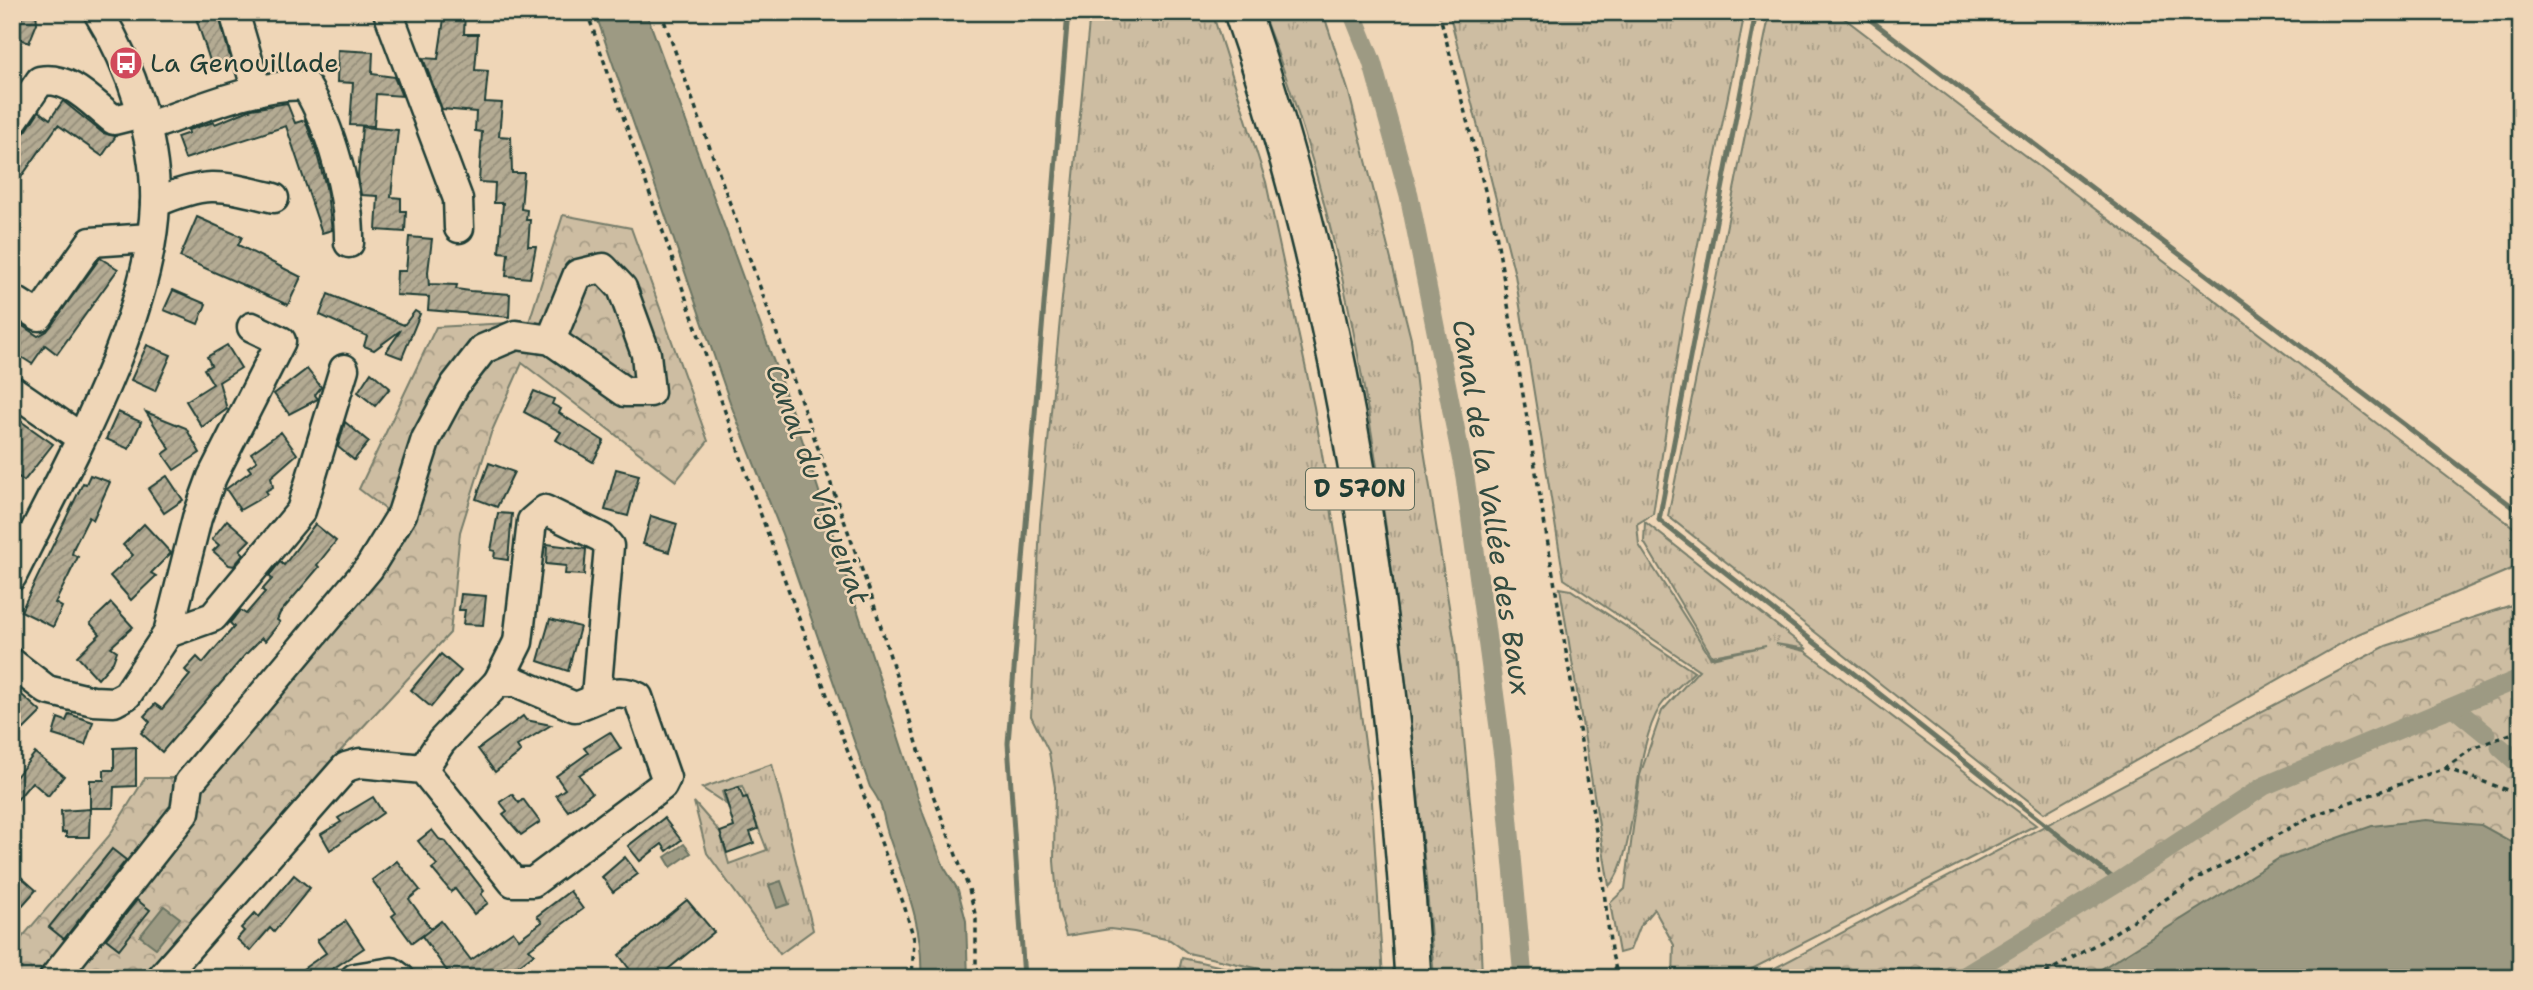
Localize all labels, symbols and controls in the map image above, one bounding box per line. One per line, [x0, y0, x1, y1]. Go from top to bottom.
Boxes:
bus stop icon: La Genouillade [107, 44, 145, 82]
place label: La Genouillade [150, 45, 339, 80]
water label: Canal de la Vallée des Baux [1444, 316, 1541, 699]
water label: Canal du Vigueirat [757, 358, 880, 610]
road number: D 570N [1306, 468, 1414, 510]

